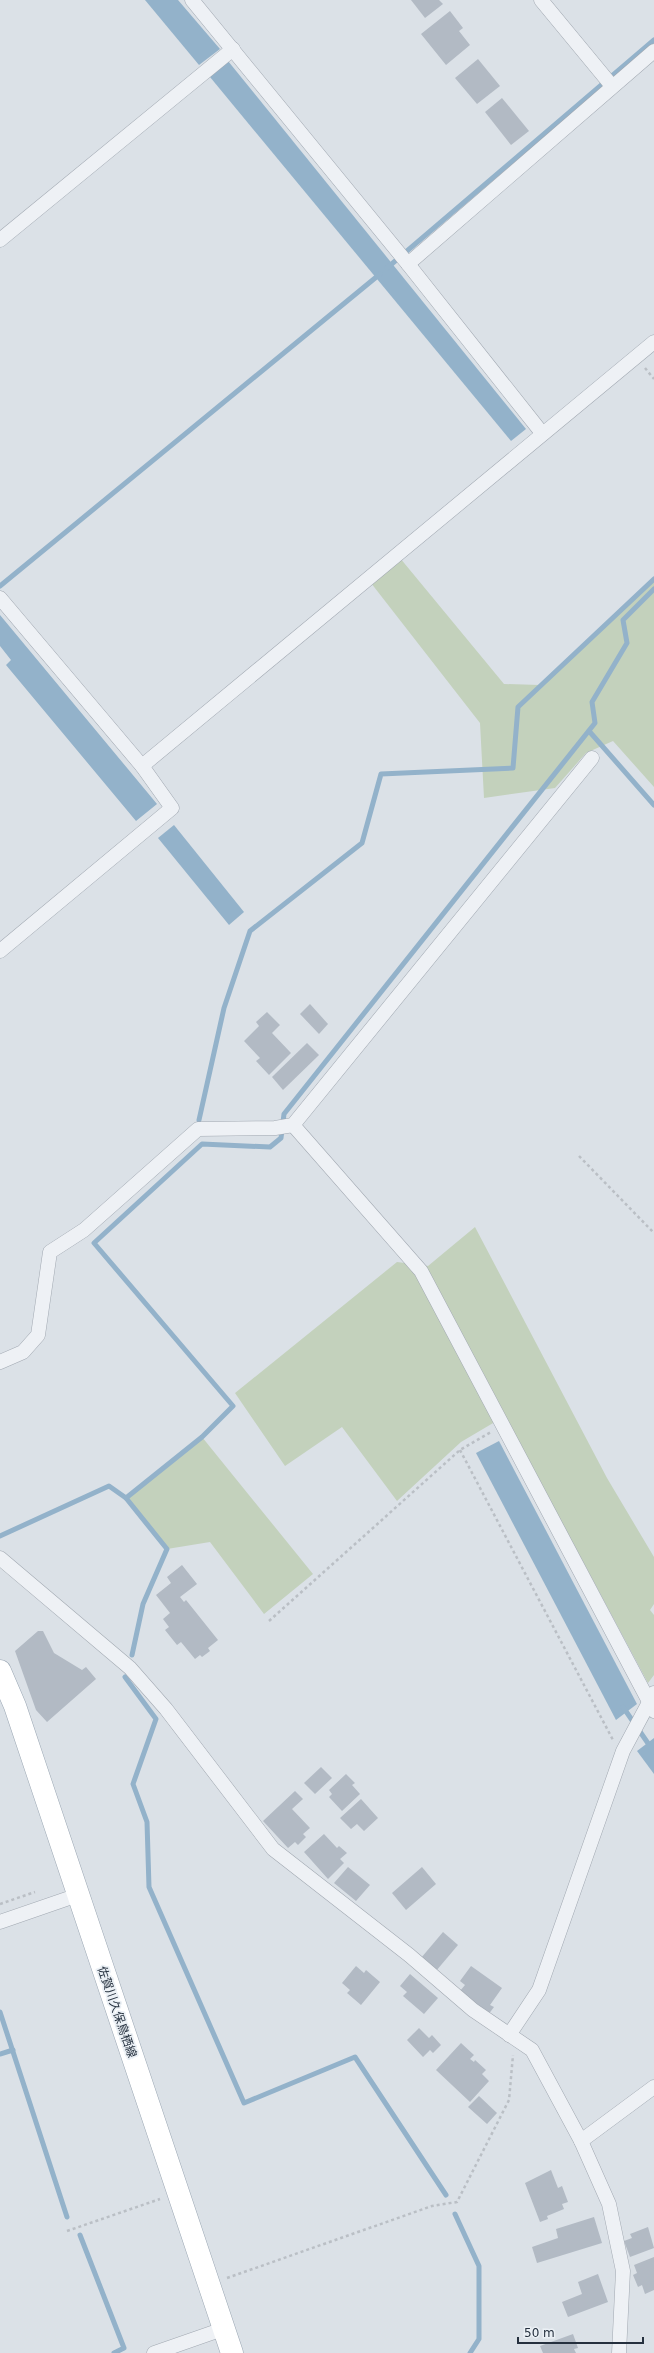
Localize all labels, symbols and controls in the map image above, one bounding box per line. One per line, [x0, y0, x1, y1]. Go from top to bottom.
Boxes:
street label: 佐賀川久保鳥栖線 [95, 1964, 139, 2060]
scale bar [518, 2319, 643, 2345]
text: 50 m [524, 2326, 555, 2340]

